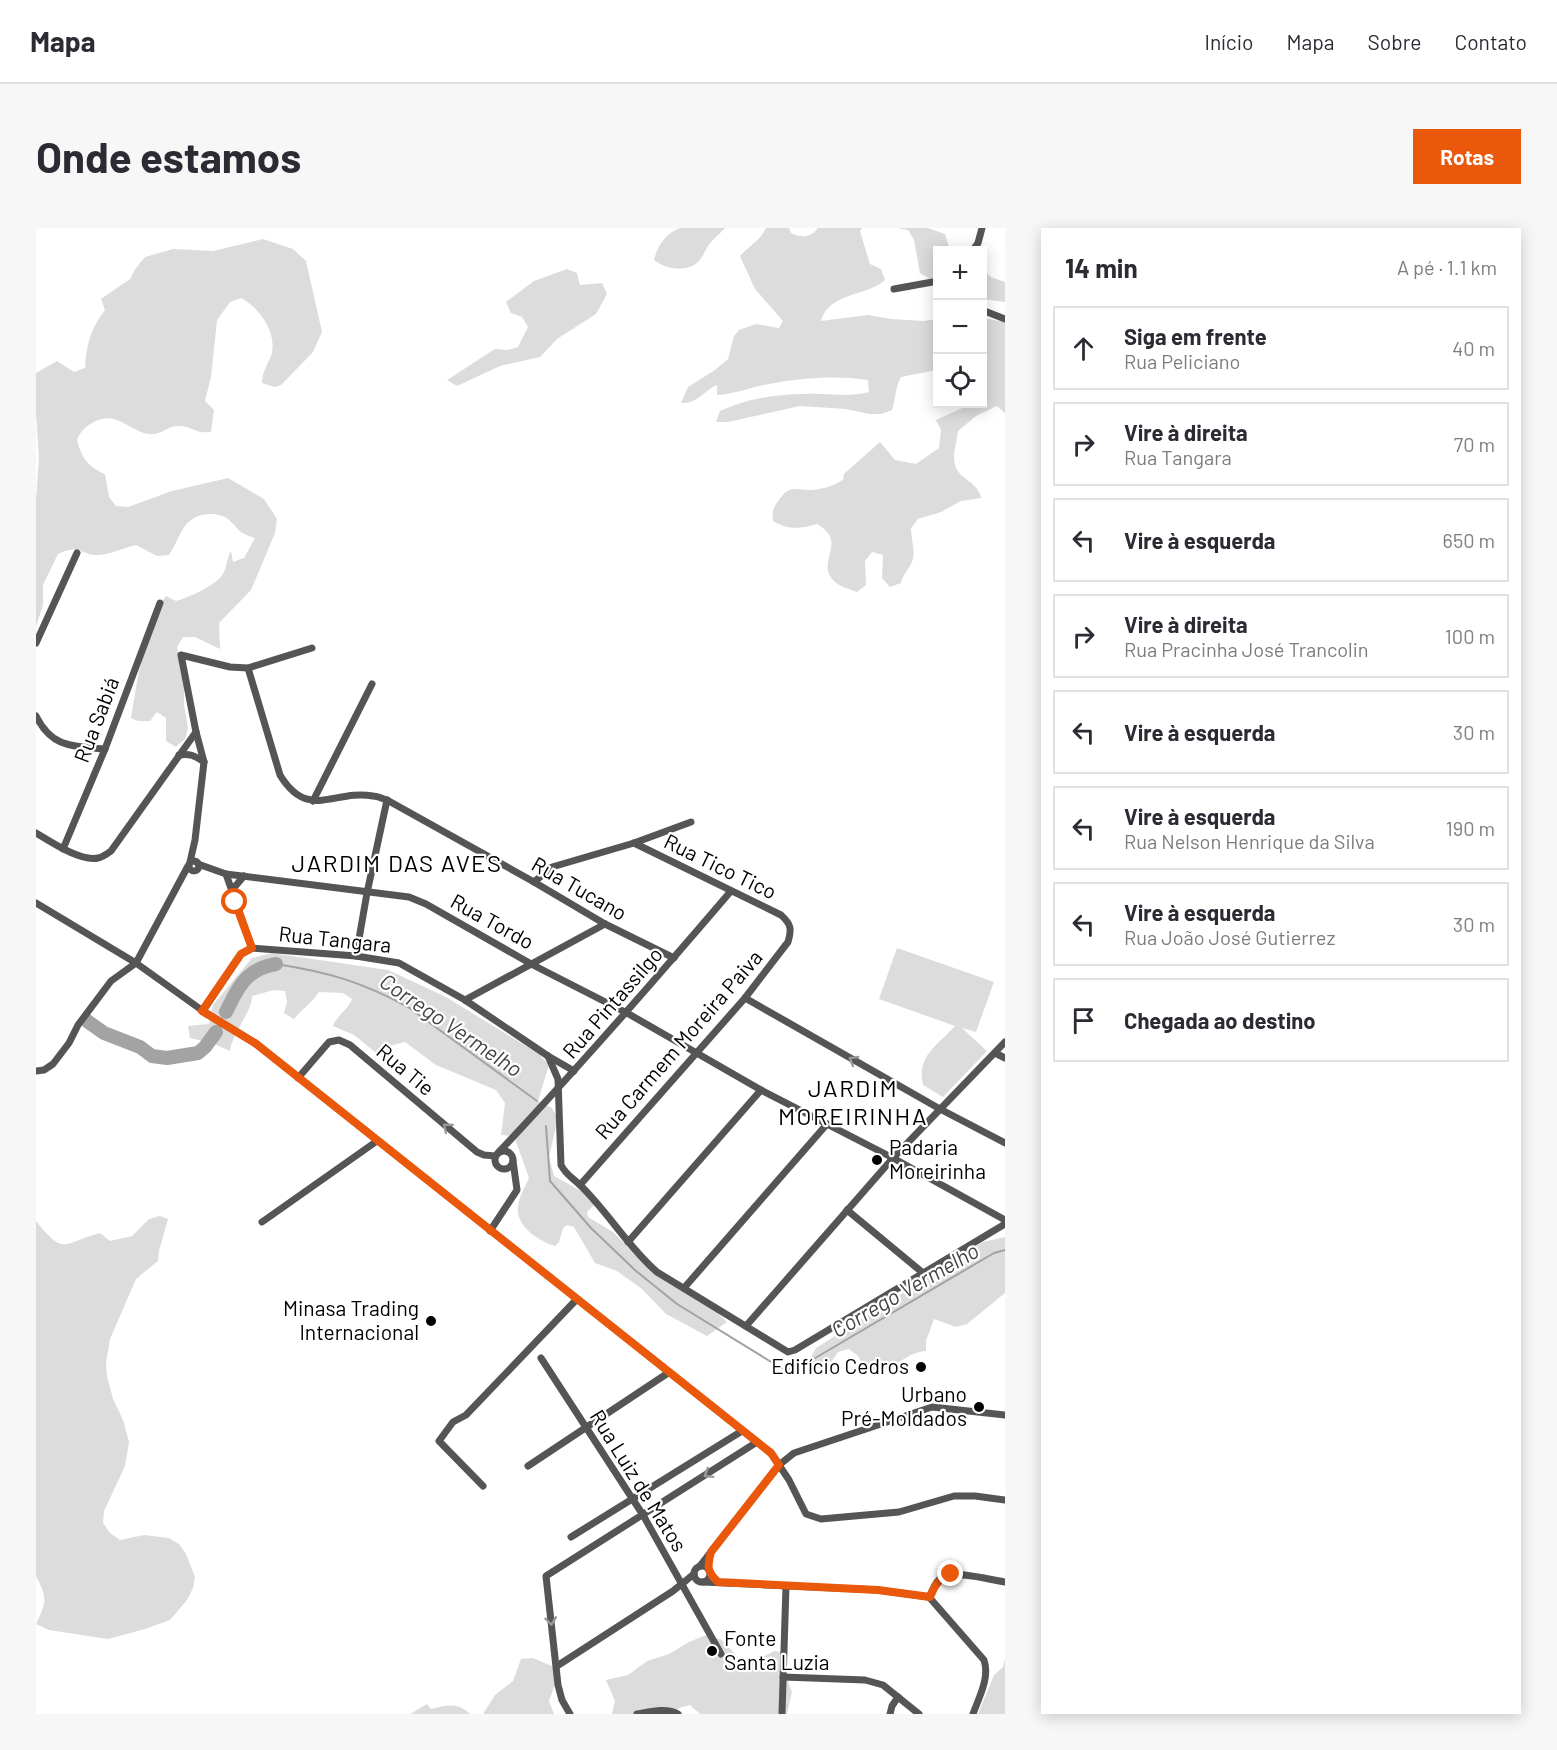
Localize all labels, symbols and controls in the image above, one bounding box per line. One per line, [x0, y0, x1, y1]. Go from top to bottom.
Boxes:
text: Mapa [30, 24, 96, 58]
text: Início [1205, 29, 1253, 54]
text: Mapa [1286, 29, 1335, 54]
text: Sobre [1368, 29, 1421, 54]
text: Contato [1454, 29, 1527, 54]
button: Rotas [1413, 129, 1521, 184]
text: Onde estamos [36, 131, 301, 181]
map controls [933, 246, 987, 408]
button: + [933, 246, 987, 300]
text: 14 min [1065, 252, 1138, 283]
text: A pé · 1.1 km [1397, 255, 1497, 279]
button: − [933, 300, 987, 354]
text: Siga em frente [1124, 323, 1267, 349]
icon: ahead [1067, 332, 1100, 365]
text: 40 m [1452, 336, 1495, 360]
text: Rua Peliciano [1124, 349, 1240, 373]
button: locate [933, 354, 987, 408]
text: Vire à direita [1124, 419, 1248, 445]
icon: right [1067, 428, 1100, 461]
text: 70 m [1454, 432, 1495, 456]
text: Rua Tangara [1124, 445, 1232, 469]
icon: left [1067, 524, 1100, 557]
text: Vire à esquerda [1124, 527, 1275, 553]
text: 650 m [1443, 528, 1495, 552]
text: Vire à direita [1124, 611, 1248, 637]
icon: right [1067, 620, 1100, 653]
text: 100 m [1445, 624, 1495, 648]
text: Rua Pracinha José Trancolin [1124, 637, 1369, 661]
street label: Rua Sabiá [68, 673, 123, 766]
icon: left [1067, 716, 1100, 749]
text: Vire à esquerda [1124, 719, 1275, 745]
text: 30 m [1453, 720, 1495, 744]
text: Vire à esquerda [1124, 803, 1275, 829]
icon: left [1067, 812, 1100, 845]
text: 190 m [1446, 816, 1495, 840]
street label: Rua Tico Tico [660, 828, 781, 904]
text: Rua Nelson Henrique da Silva [1124, 829, 1375, 853]
district label: JARDIM DAS AVES [292, 848, 502, 877]
street label: Rua Tucano [528, 850, 632, 925]
route start [221, 888, 247, 914]
street label: Rua Tordo [447, 888, 539, 954]
text: Vire à esquerda [1124, 899, 1275, 925]
icon: left [1067, 908, 1100, 941]
text: 30 m [1453, 912, 1495, 936]
street label: Rua Tangara [278, 920, 393, 957]
text: Rua João José Gutierrez [1124, 925, 1335, 949]
street label: Rua Pintassilgo [557, 941, 667, 1063]
street label: Rua Carmem Moreira Paiva [589, 944, 767, 1144]
water label: Corrego Vermelho [375, 967, 528, 1081]
icon: arrive [1067, 1004, 1100, 1037]
text: Chegada ao destino [1124, 1007, 1315, 1033]
street label: Rua Tie [372, 1038, 440, 1100]
one-way arrow [849, 1055, 859, 1067]
district label: JARDIM MOREIRINHA [778, 1073, 928, 1130]
one-way arrow [443, 1123, 454, 1134]
place label: Padaria Moreirinha [889, 1134, 986, 1183]
marker: Padaria Moreirinha [870, 1153, 884, 1167]
water label: Corrego Vermelho [826, 1236, 983, 1342]
place label: Minasa Trading Internacional [283, 1295, 419, 1344]
marker: Minasa Trading Internacional [424, 1314, 438, 1328]
place label: Edifício Cedros [771, 1353, 909, 1378]
marker: Edifício Cedros [914, 1360, 928, 1374]
place label: Urbano Pré-Moldados [841, 1381, 967, 1430]
marker: Urbano Pré-Moldados [972, 1400, 986, 1414]
street label: Rua Luiz de Matos [586, 1405, 693, 1556]
one-way arrow [704, 1466, 714, 1478]
route end [937, 1560, 963, 1586]
one-way arrow [544, 1617, 557, 1626]
place label: Fonte Santa Luzia [724, 1625, 829, 1674]
marker: Fonte Santa Luzia [705, 1644, 719, 1658]

